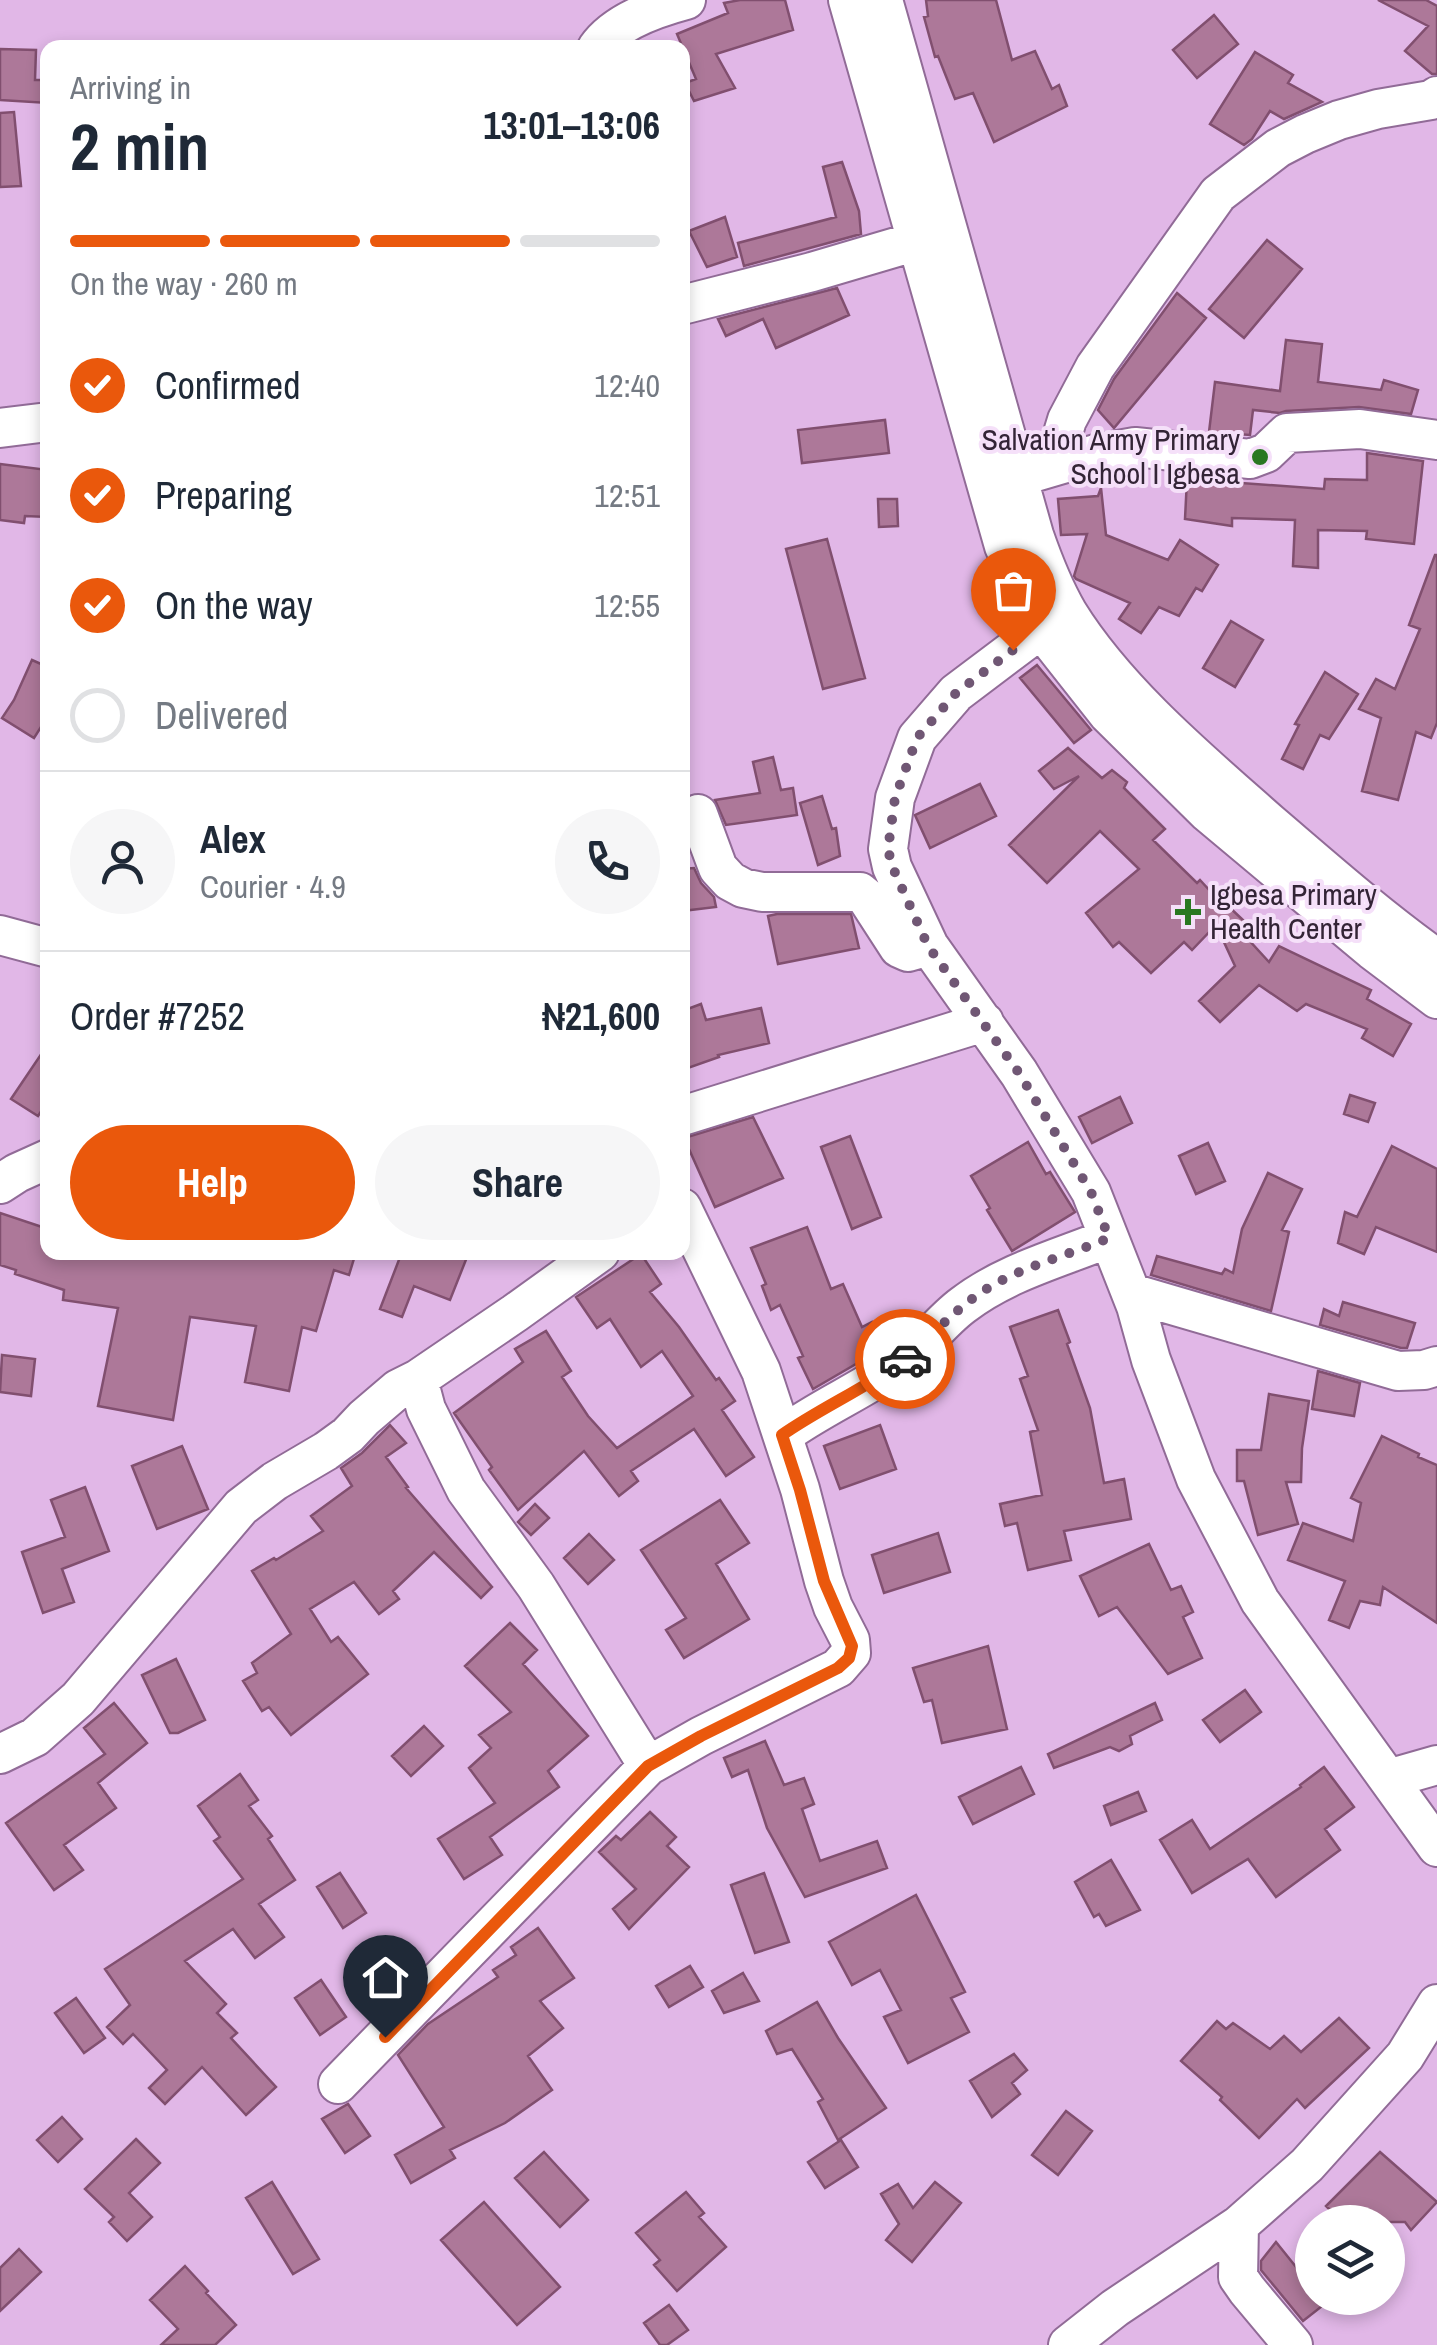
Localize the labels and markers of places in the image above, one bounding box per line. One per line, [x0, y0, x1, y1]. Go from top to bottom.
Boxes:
place label: Salvation Army Primary School I Igbesa [982, 419, 1241, 493]
marker: Salvation Army Primary School I Igbesa [1249, 446, 1271, 468]
pin [971, 548, 1056, 651]
place label: Igbesa Primary Health Center [1210, 874, 1377, 948]
marker: Igbesa Primary Health Center [1175, 899, 1201, 925]
pin [343, 1935, 428, 2038]

